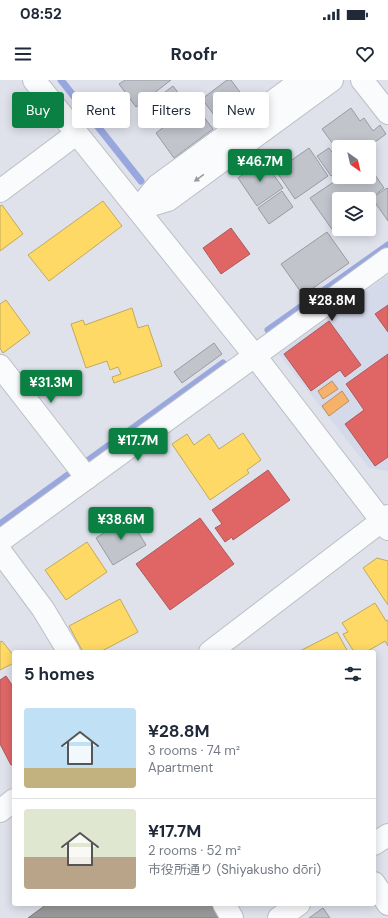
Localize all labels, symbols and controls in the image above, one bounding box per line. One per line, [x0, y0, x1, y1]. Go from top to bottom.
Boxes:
text: 08:52 [20, 4, 62, 24]
text: Roofr [171, 42, 217, 66]
icon: menu [12, 43, 34, 65]
icon: heart [354, 43, 376, 65]
chip: Buy [12, 92, 64, 128]
chip: Rent [72, 92, 130, 128]
chip: Filters [138, 92, 205, 128]
chip: New [213, 92, 269, 128]
north arrow [332, 140, 376, 184]
map controls [332, 140, 376, 236]
pin: ¥46.7M [227, 149, 293, 183]
text: ¥46.7M [237, 153, 283, 170]
one-way arrow [194, 173, 204, 181]
button: layers [332, 192, 376, 236]
pin: ¥28.8M [299, 288, 365, 322]
text: ¥28.8M [308, 292, 356, 309]
pin: ¥31.3M [18, 370, 84, 404]
text: ¥31.3M [29, 374, 73, 391]
pin: ¥17.7M [105, 428, 171, 462]
text: ¥17.7M [118, 432, 158, 449]
pin: ¥38.6M [88, 507, 154, 541]
text: ¥38.6M [97, 511, 145, 528]
text: 5 homes [24, 663, 95, 685]
icon: filters [342, 663, 364, 685]
text: ¥28.8M [148, 720, 210, 742]
icon: home [56, 724, 104, 772]
text: 3 rooms · 74 m² [148, 742, 240, 759]
text: Apartment [148, 759, 213, 776]
text: ¥17.7M [148, 820, 201, 842]
icon: home [56, 825, 104, 873]
text: 2 rooms · 52 m² [148, 842, 241, 859]
text: 市役所通り (Shiyakusho dōri) [148, 861, 321, 878]

